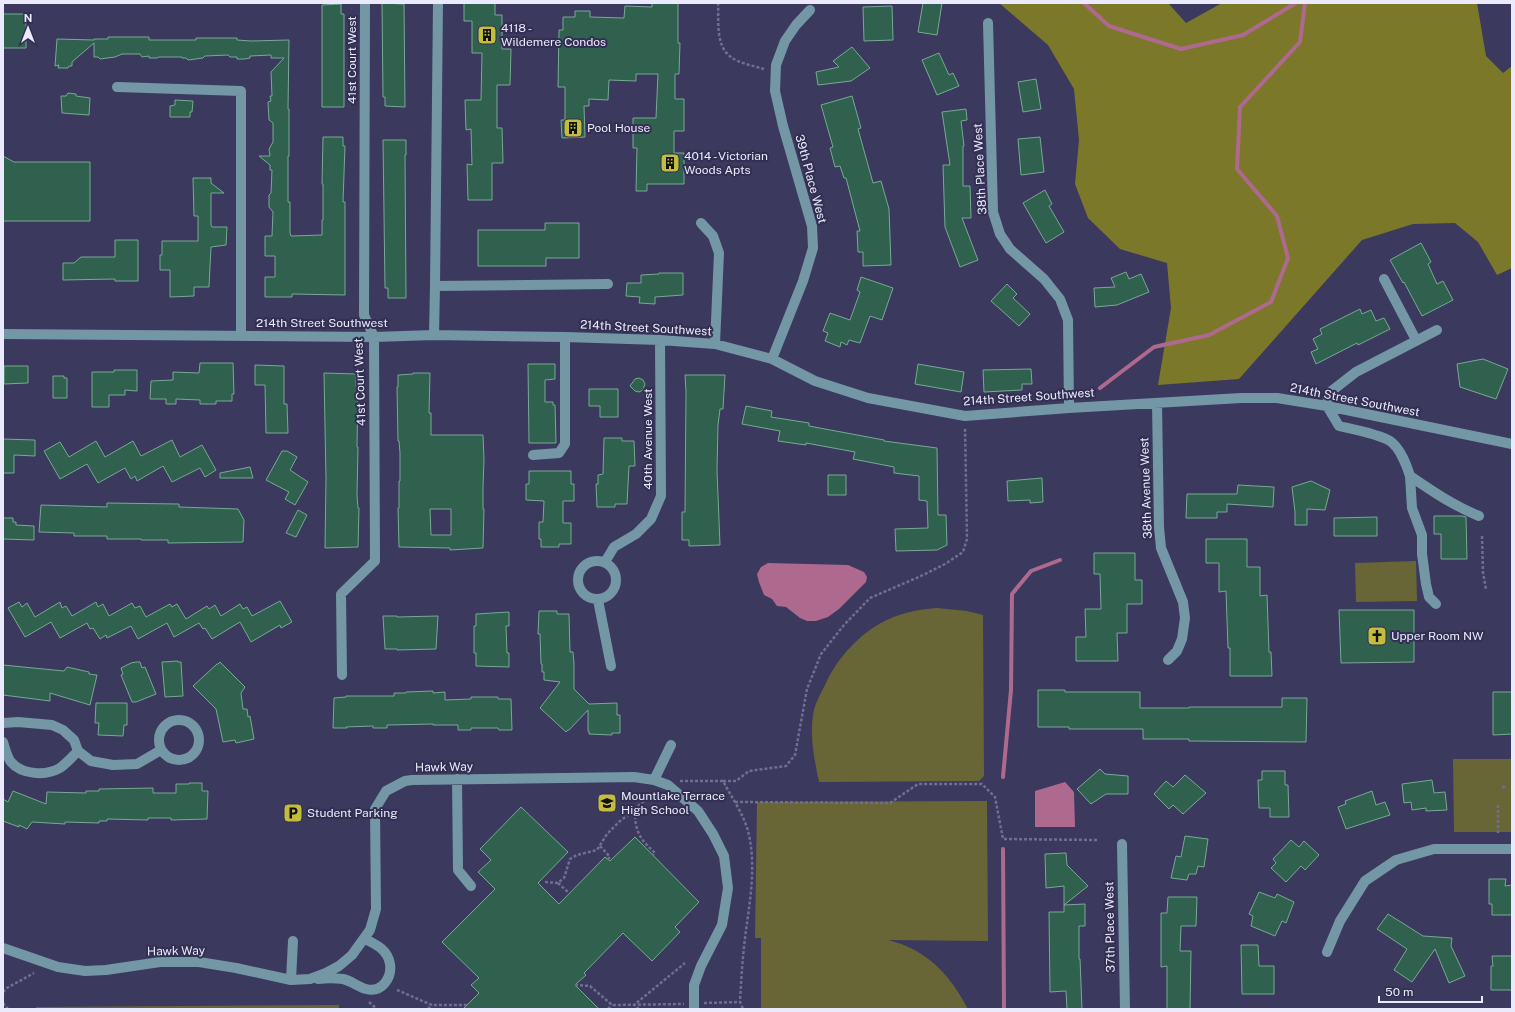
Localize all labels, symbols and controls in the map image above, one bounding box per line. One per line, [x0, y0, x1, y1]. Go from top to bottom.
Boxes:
north arrow [8, 8, 48, 48]
text: N [24, 12, 32, 24]
street label: 41st Court West [345, 16, 359, 104]
place label: 4118 - Wildemere Condos [501, 21, 606, 49]
building icon: 4118 - Wildemere Condos [476, 24, 498, 46]
building icon: Pool House [562, 117, 584, 139]
place label: Pool House [587, 121, 651, 135]
street label: 38th Place West [971, 123, 989, 215]
street label: 39th Place West [792, 133, 830, 225]
place label: 4014 - Victorian Woods Apts [684, 149, 768, 177]
building icon: 4014 - Victorian Woods Apts [659, 152, 681, 174]
street label: 214th Street Southwest [256, 316, 388, 330]
street label: 214th Street Southwest [580, 318, 713, 338]
street label: 41st Court West [351, 337, 369, 426]
street label: 214th Street Southwest [1289, 381, 1421, 420]
street label: 214th Street Southwest [963, 385, 1096, 409]
street label: 40th Avenue West [641, 388, 655, 490]
street label: 38th Avenue West [1137, 437, 1155, 539]
church icon: Upper Room NW [1366, 625, 1388, 647]
place label: Upper Room NW [1391, 629, 1484, 643]
street label: Hawk Way [415, 759, 474, 775]
place label: Mountlake Terrace High School [621, 789, 725, 817]
school or university icon: Mountlake Terrace High School [596, 792, 618, 814]
parking icon: Student Parking [282, 802, 304, 824]
place label: Student Parking [307, 806, 398, 820]
street label: 37th Place West [1102, 881, 1118, 973]
street label: Hawk Way [147, 943, 206, 959]
scale bar [1379, 978, 1482, 1004]
text: 50 m [1385, 985, 1413, 999]

